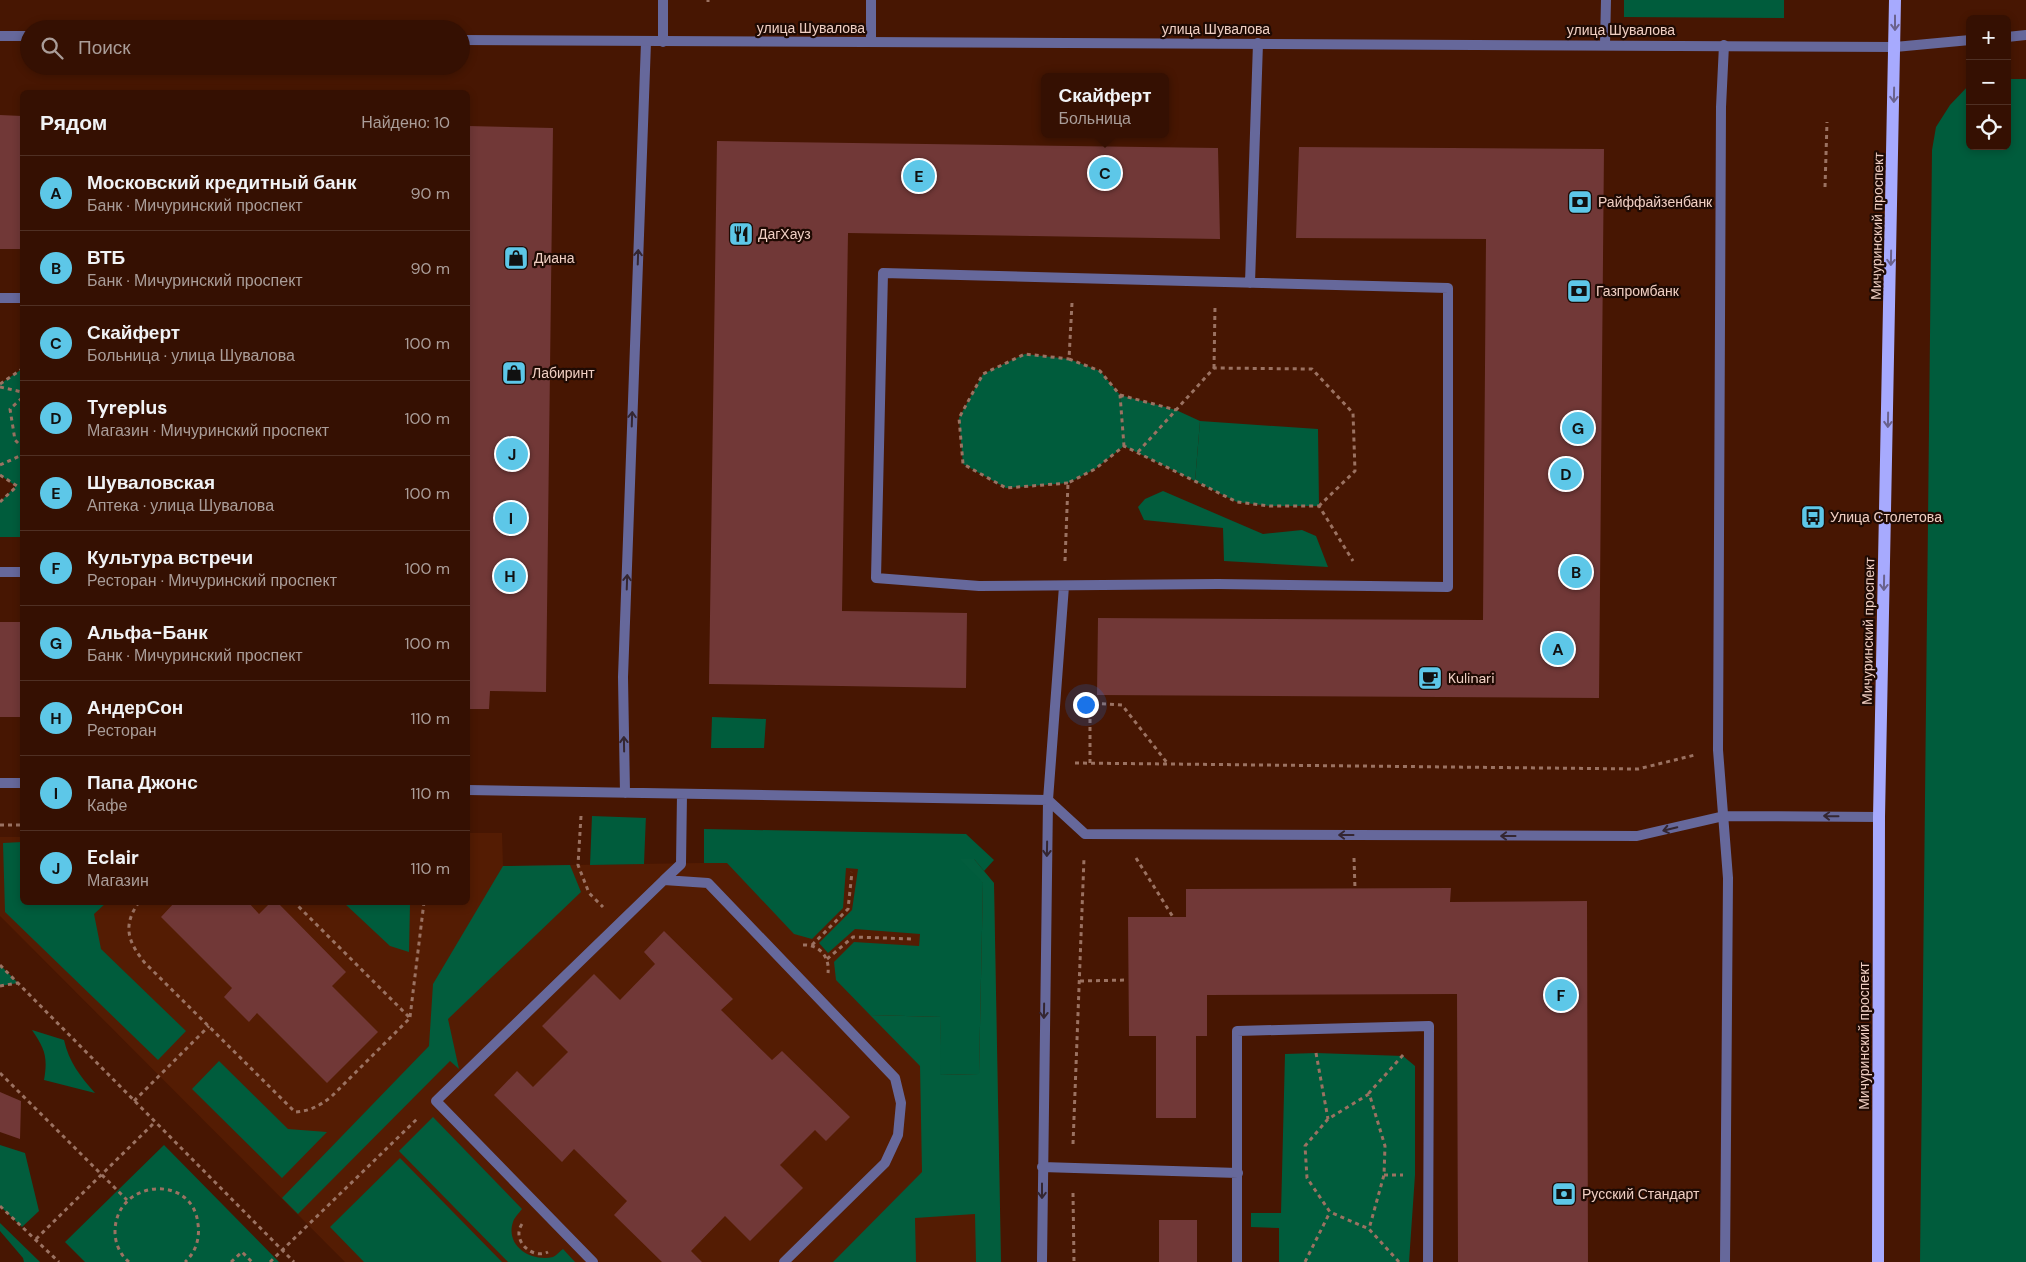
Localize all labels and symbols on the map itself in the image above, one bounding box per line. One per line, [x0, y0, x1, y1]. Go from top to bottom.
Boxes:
one-way arrow [1890, 15, 1900, 31]
street label: улица Шувалова [757, 19, 865, 37]
street label: улица Шувалова [1162, 20, 1270, 38]
street label: улица Шувалова [1567, 21, 1675, 39]
one-way arrow [1889, 87, 1899, 103]
street label: Мичуринский проспект [1867, 151, 1887, 300]
pin: C [1089, 154, 1121, 192]
pin: E [903, 157, 935, 195]
bank icon: Райффайзенбанк [1567, 189, 1593, 215]
place label: Райффайзенбанк [1598, 193, 1713, 211]
restaurant icon: ДагХауз [728, 221, 754, 247]
place label: ДагХауз [758, 225, 811, 243]
shop icon: Диана [503, 245, 529, 271]
place label: Диана [534, 249, 575, 267]
one-way arrow [633, 249, 643, 266]
one-way arrow [1886, 249, 1896, 265]
bank icon: Газпромбанк [1566, 278, 1592, 304]
place label: Газпромбанк [1596, 282, 1680, 300]
shop icon: Лабиринт [501, 360, 527, 386]
place label: Лабиринт [532, 364, 595, 382]
pin: G [1562, 409, 1594, 447]
one-way arrow [628, 412, 637, 428]
one-way arrow [1883, 412, 1893, 428]
pin: J [496, 435, 528, 473]
pin: D [1550, 455, 1582, 493]
pin: I [495, 499, 527, 537]
bus stop icon: Улица Столетова [1800, 504, 1826, 530]
place label: Улица Столетова [1830, 508, 1942, 526]
pin: B [1560, 553, 1592, 591]
street label: Мичуринский проспект [1858, 556, 1878, 705]
pin: H [494, 557, 526, 595]
one-way arrow [622, 574, 631, 590]
one-way arrow [1880, 574, 1889, 590]
pin: A [1542, 630, 1574, 668]
cafe icon: Kulinari [1417, 665, 1443, 691]
place label: Kulinari [1448, 669, 1495, 687]
your location [1073, 692, 1099, 718]
one-way arrow [619, 736, 629, 752]
one-way arrow [1823, 811, 1840, 821]
one-way arrow [1662, 825, 1678, 834]
one-way arrow [1338, 830, 1354, 840]
one-way arrow [1500, 831, 1516, 841]
one-way arrow [1042, 840, 1052, 856]
street label: Мичуринский проспект [1855, 962, 1873, 1110]
pin: F [1545, 976, 1577, 1014]
one-way arrow [1040, 1003, 1049, 1019]
bank icon: Русский Стандарт [1551, 1181, 1577, 1207]
one-way arrow [1037, 1182, 1047, 1199]
place label: Русский Стандарт [1582, 1185, 1700, 1203]

